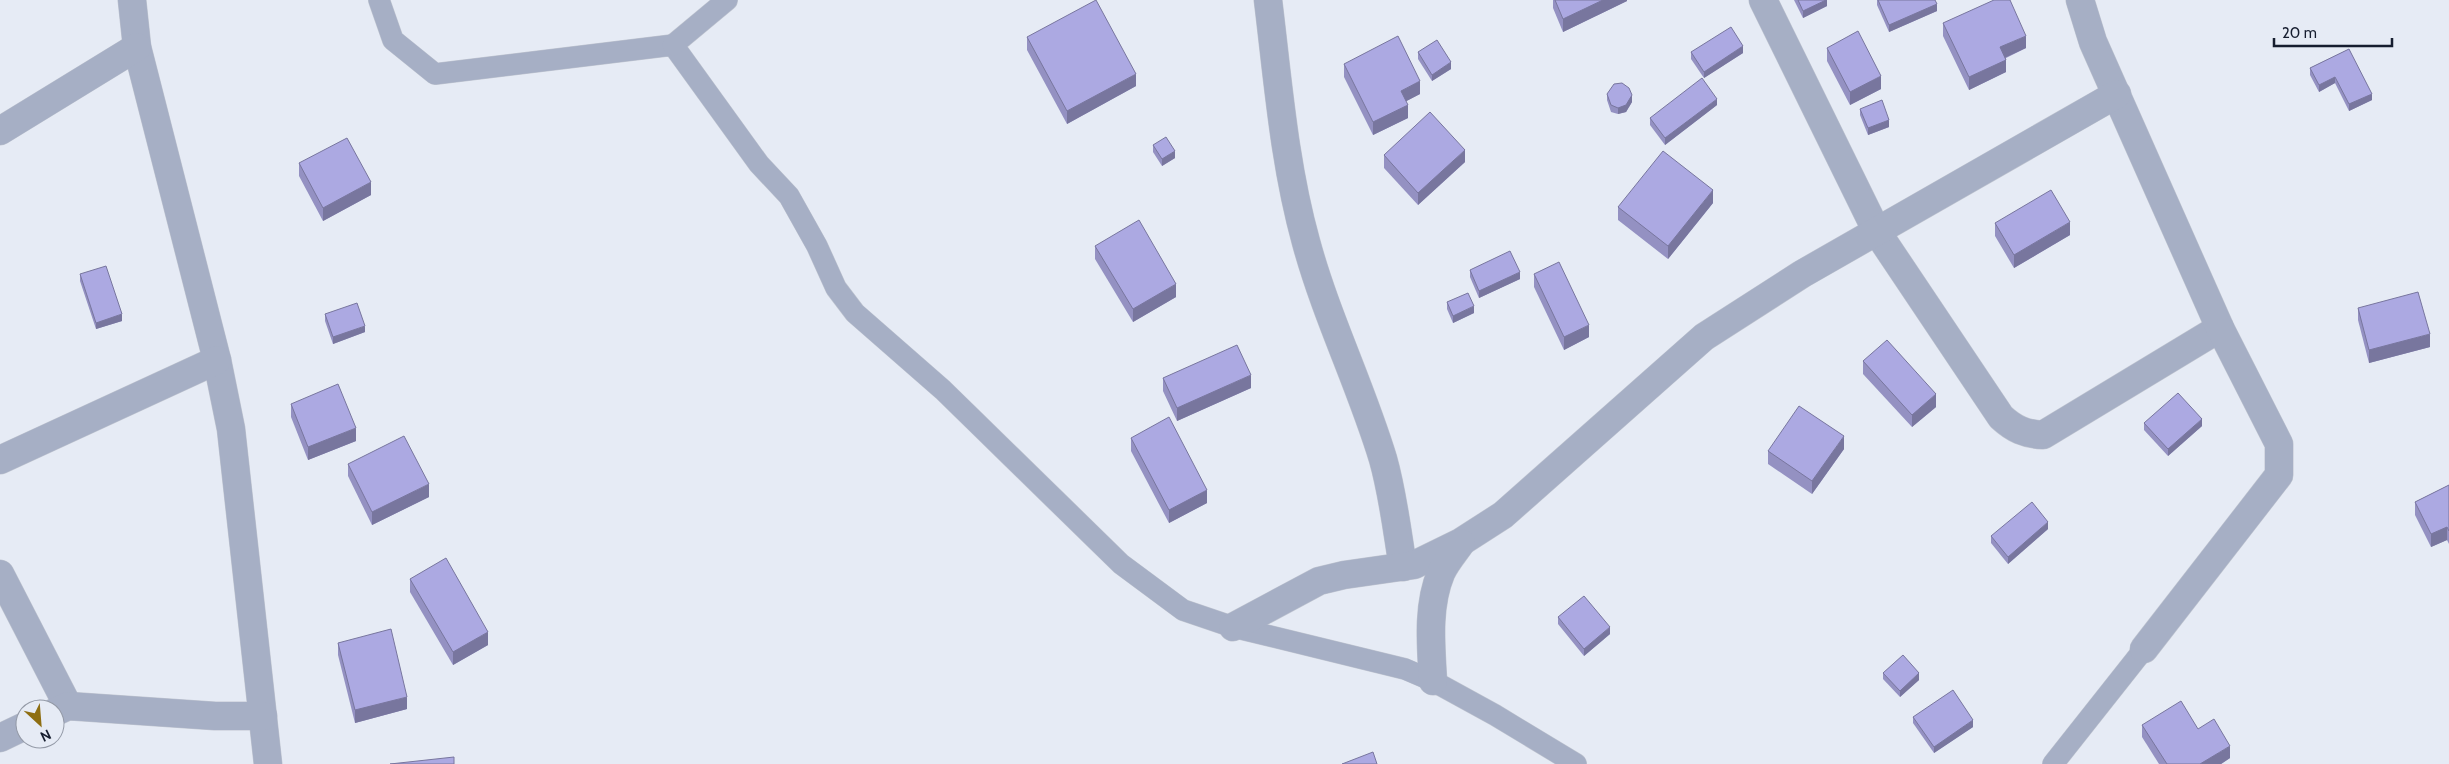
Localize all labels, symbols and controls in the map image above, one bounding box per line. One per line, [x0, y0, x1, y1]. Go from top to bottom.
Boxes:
scale bar [2274, 15, 2392, 47]
text: 20 m [2282, 24, 2317, 42]
north arrow [15, 699, 65, 749]
text: N [37, 725, 54, 746]

